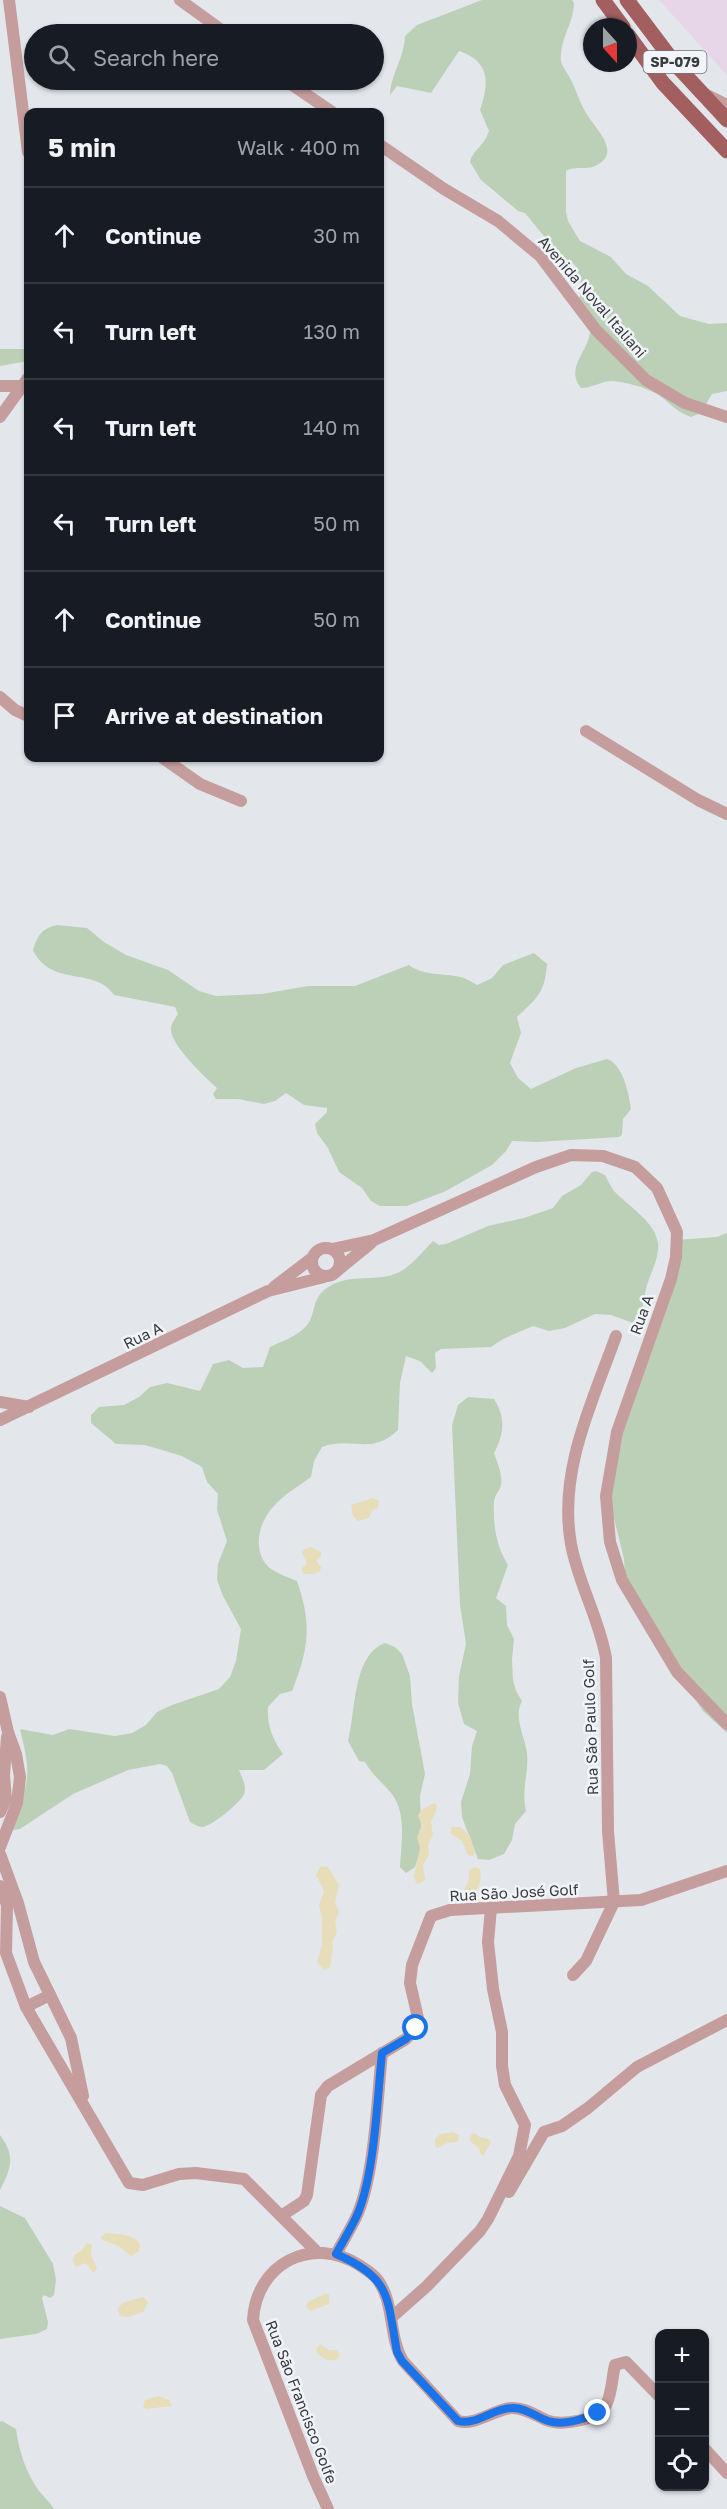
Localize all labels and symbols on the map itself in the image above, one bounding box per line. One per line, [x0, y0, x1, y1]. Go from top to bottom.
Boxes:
north arrow [583, 18, 637, 72]
road number: SP-079 [644, 51, 706, 73]
street label: Avenida Noval Italiani [535, 232, 651, 361]
street label: Rua A [626, 1292, 657, 1337]
street label: Rua A [120, 1318, 165, 1352]
street label: Rua São Paulo Golf [579, 1658, 601, 1795]
street label: Rua São José Golf [449, 1880, 579, 1904]
route start [402, 2014, 428, 2040]
street label: Rua São Francisco Golfe [262, 2317, 342, 2486]
route end [584, 2399, 610, 2425]

